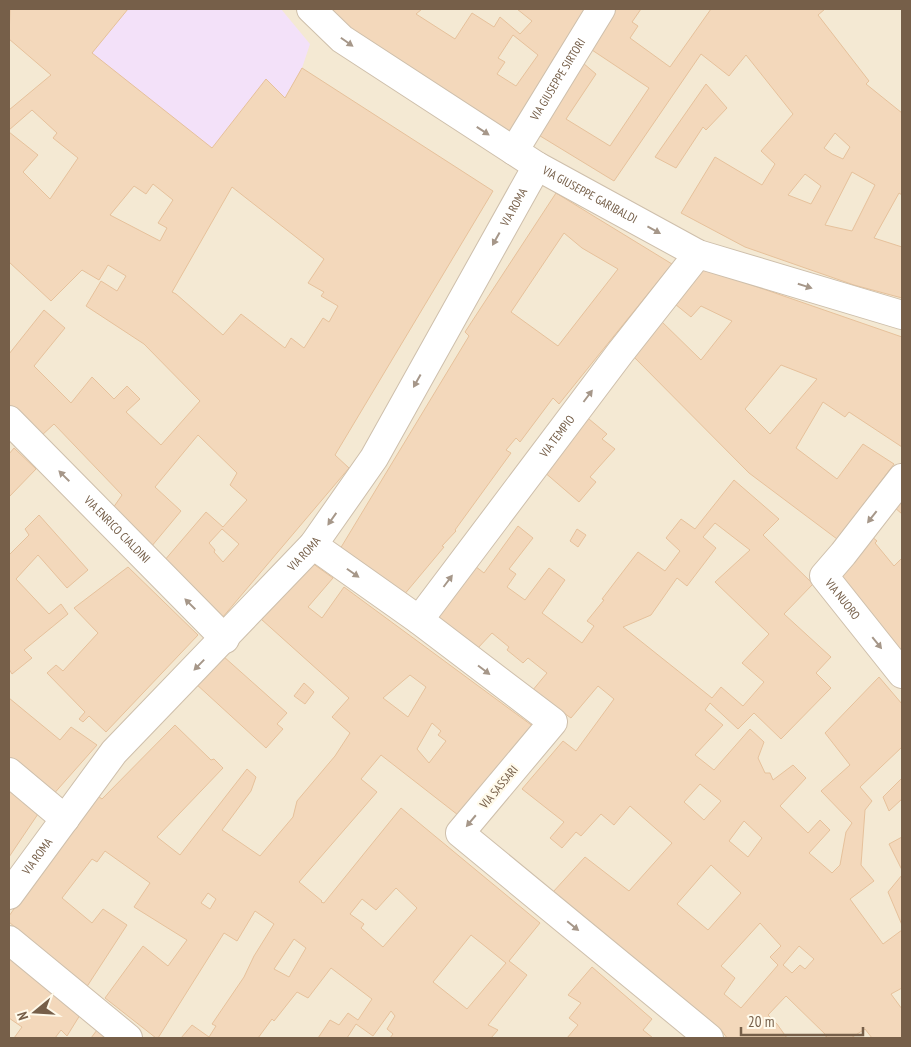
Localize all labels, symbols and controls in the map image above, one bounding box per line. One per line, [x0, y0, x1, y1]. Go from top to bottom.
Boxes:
street label: VIA GIUSEPPE SIRTORI [526, 35, 588, 124]
one-way arrow [340, 37, 354, 47]
one-way arrow [476, 126, 489, 136]
street label: VIA GIUSEPPE GARIBALDI [539, 162, 640, 226]
street label: VIA ROMA [496, 185, 530, 230]
one-way arrow [646, 226, 661, 234]
one-way arrow [492, 232, 501, 246]
one-way arrow [798, 283, 813, 291]
one-way arrow [413, 374, 421, 388]
one-way arrow [583, 390, 594, 403]
street label: VIA TEMPIO [536, 412, 578, 461]
one-way arrow [58, 470, 70, 482]
street label: VIA ENRICO CIALDINI [81, 492, 154, 566]
one-way arrow [867, 510, 878, 523]
one-way arrow [327, 512, 337, 526]
street label: VIA ROMA [283, 533, 324, 575]
one-way arrow [346, 568, 359, 579]
one-way arrow [443, 574, 453, 588]
street label: VIA NUORO [822, 575, 864, 623]
one-way arrow [184, 598, 196, 610]
one-way arrow [872, 636, 883, 649]
one-way arrow [193, 659, 205, 671]
one-way arrow [477, 664, 490, 675]
street label: VIA SASSARI [476, 762, 521, 812]
one-way arrow [465, 814, 476, 827]
street label: VIA ROMA [18, 835, 56, 878]
one-way arrow [566, 921, 579, 932]
north arrow [10, 987, 60, 1037]
scale bar [741, 1004, 864, 1036]
text: N [13, 1010, 32, 1022]
text: 20 m [748, 1012, 774, 1031]

